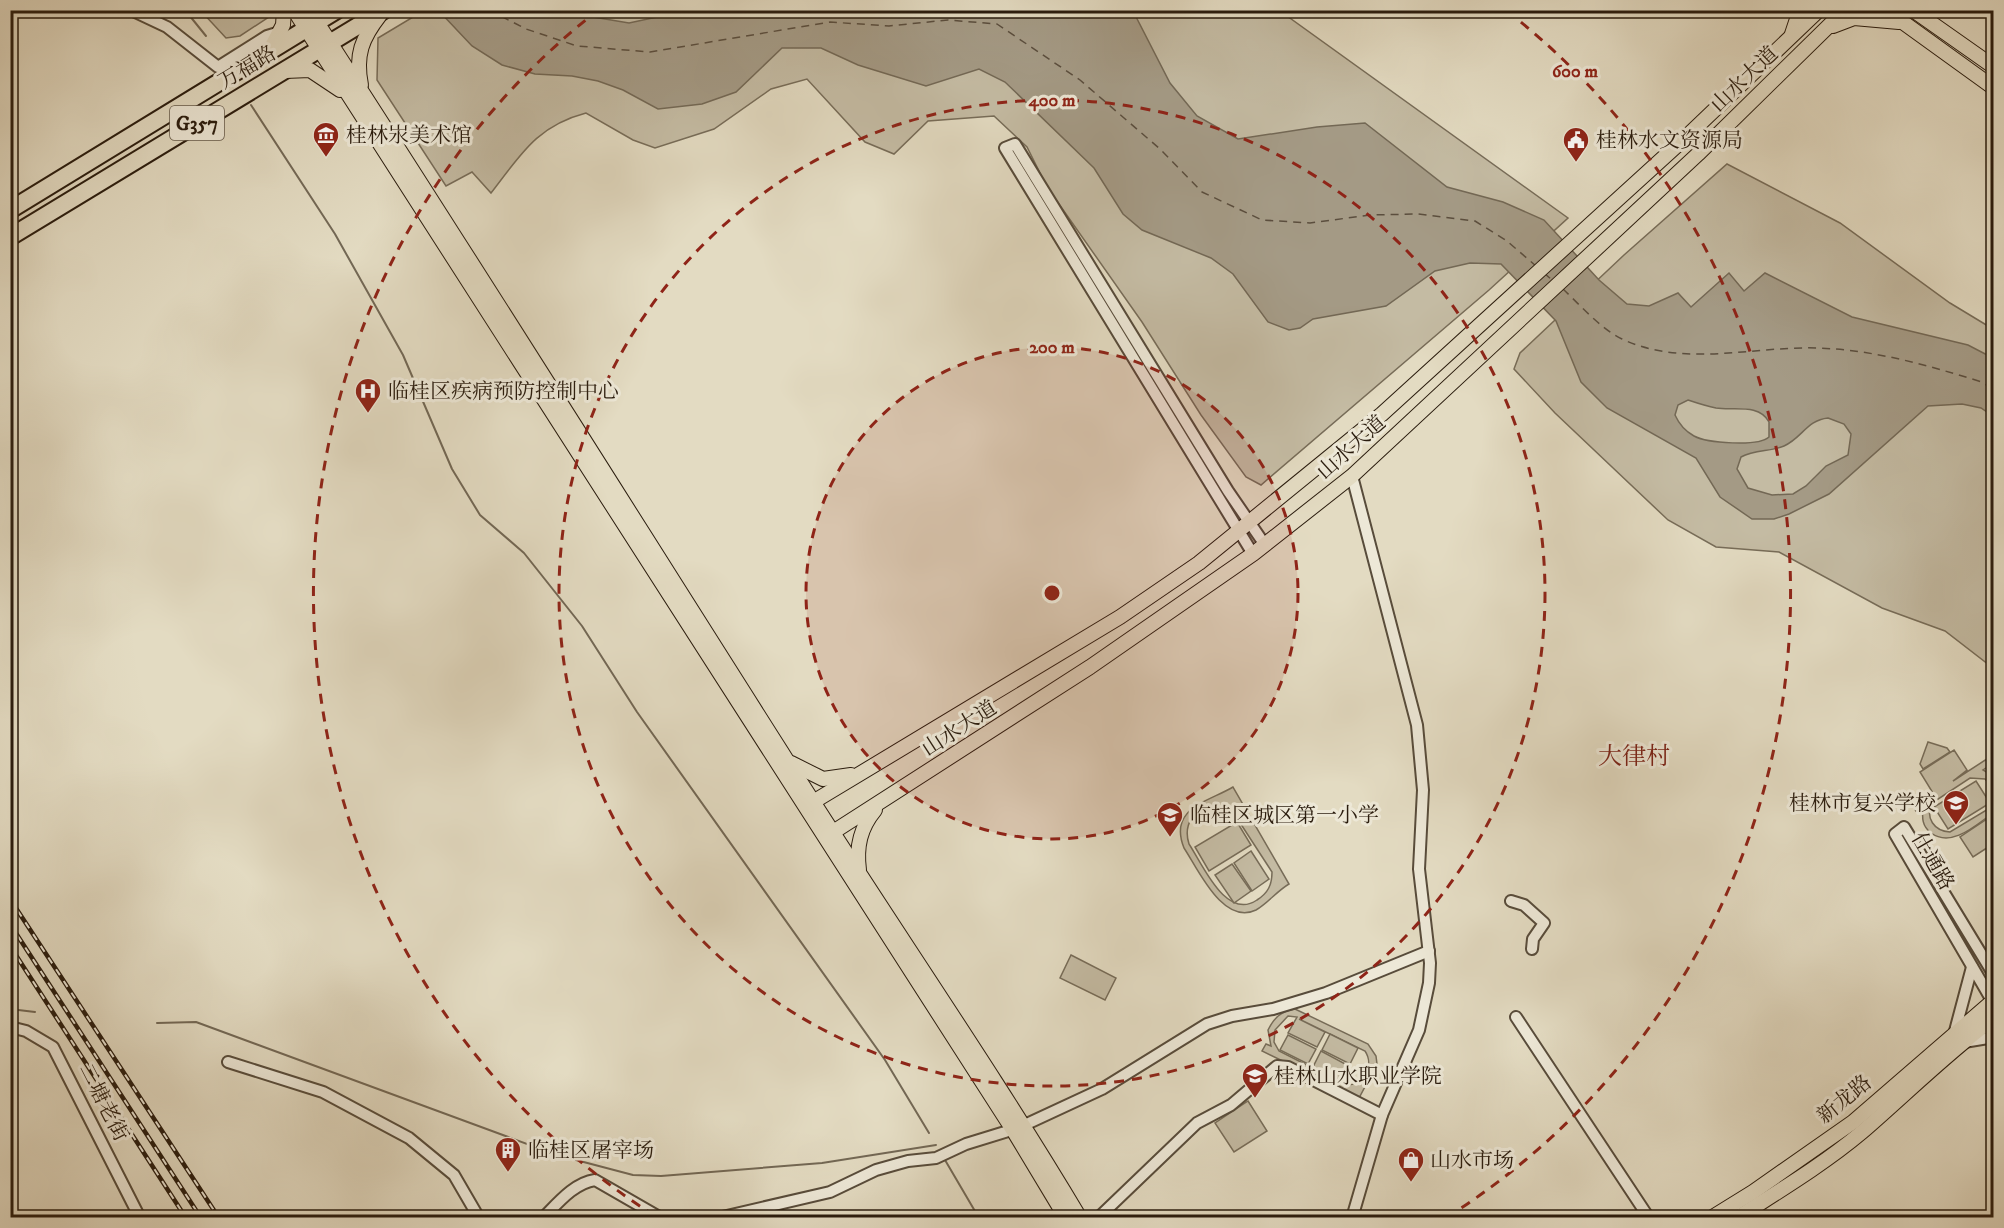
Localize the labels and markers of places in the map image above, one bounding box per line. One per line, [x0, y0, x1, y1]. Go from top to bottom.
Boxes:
museum icon: 桂林汖美术馆 [311, 120, 341, 158]
place label: 桂林汖美术馆 [346, 123, 472, 149]
public building icon: 桂林水文资源局 [1561, 125, 1591, 163]
place label: 桂林水文资源局 [1596, 128, 1743, 154]
hospital icon: 临桂区疾病预防控制中心 [353, 376, 383, 414]
place label: 临桂区疾病预防控制中心 [388, 379, 619, 405]
centre of rings [1042, 583, 1062, 603]
school or university icon: 桂林市复兴学校 [1941, 788, 1971, 826]
place label: 桂林市复兴学校 [1789, 791, 1936, 817]
school or university icon: 临桂区城区第一小学 [1155, 800, 1185, 838]
place label: 临桂区城区第一小学 [1190, 803, 1379, 829]
school or university icon: 桂林山水职业学院 [1240, 1061, 1270, 1099]
place label: 桂林山水职业学院 [1274, 1064, 1442, 1090]
building icon: 临桂区屠宰场 [493, 1135, 523, 1173]
place label: 临桂区屠宰场 [528, 1138, 654, 1164]
shop icon: 山水市场 [1396, 1145, 1426, 1183]
place label: 山水市场 [1430, 1148, 1514, 1174]

